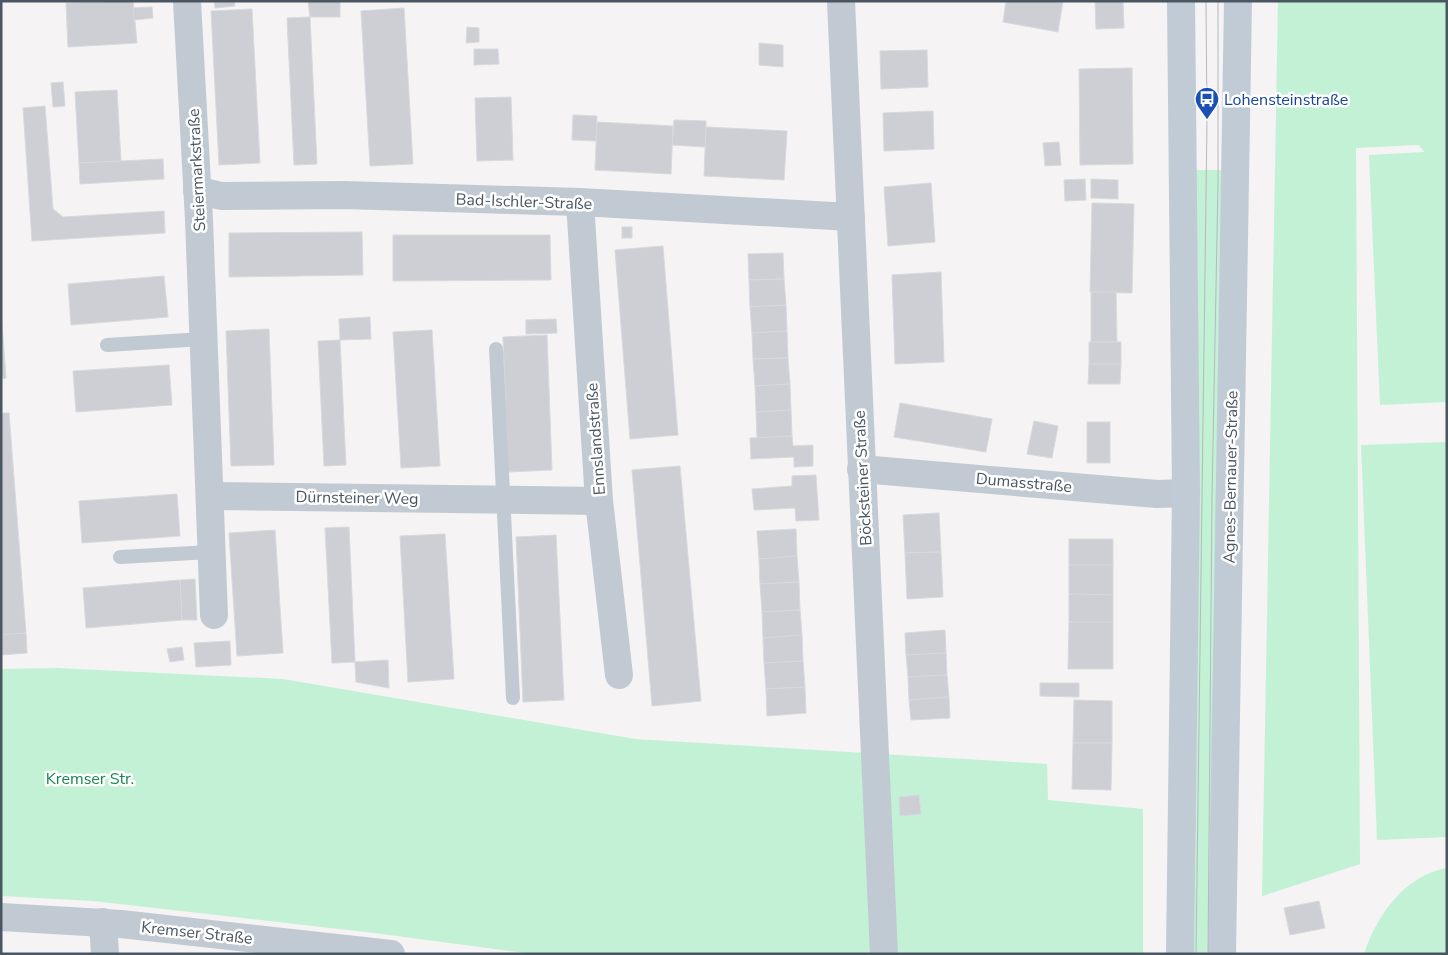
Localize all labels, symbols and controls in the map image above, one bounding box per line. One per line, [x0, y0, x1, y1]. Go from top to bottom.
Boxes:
bus stop icon: Lohensteinstraße [1194, 86, 1220, 120]
place label: Lohensteinstraße [1224, 89, 1348, 111]
street label: Steiermarkstraße [183, 108, 211, 232]
street label: Bad-Ischler-Straße [455, 189, 593, 215]
street label: Ennslandstraße [581, 382, 611, 496]
street label: Agnes-Bernauer-Straße [1218, 390, 1244, 564]
street label: Böcksteiner Straße [848, 410, 878, 546]
street label: Dumasstraße [975, 468, 1073, 498]
street label: Dürnsteiner Weg [295, 486, 419, 510]
park label: Kremser Str. [46, 768, 134, 790]
street label: Kremser Straße [140, 916, 254, 950]

